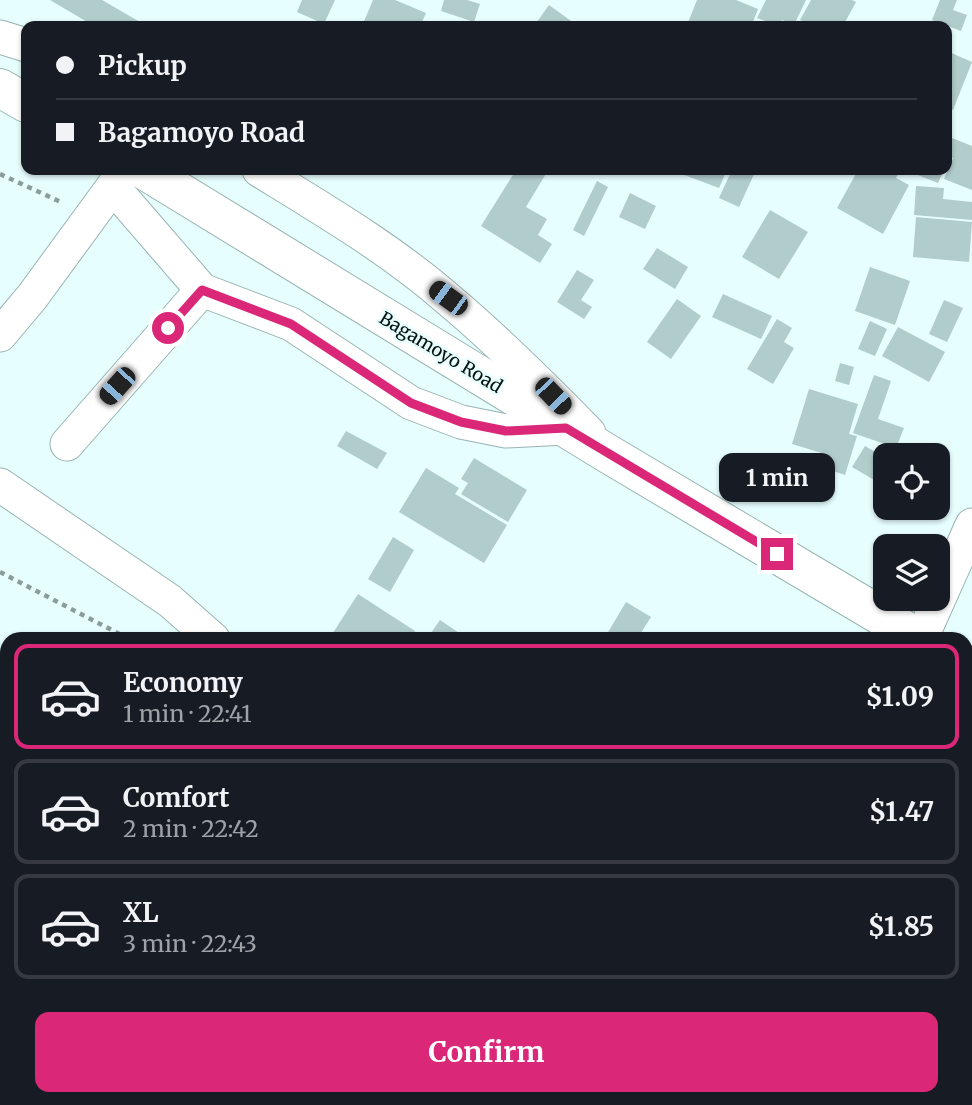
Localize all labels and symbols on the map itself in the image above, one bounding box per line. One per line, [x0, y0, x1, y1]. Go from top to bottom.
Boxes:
car [425, 277, 472, 319]
street label: Bagamoyo Road [375, 306, 507, 398]
route start [152, 312, 184, 344]
car [96, 363, 139, 409]
car [531, 374, 576, 418]
callout: 1 min [719, 452, 835, 502]
route end [761, 538, 793, 570]

